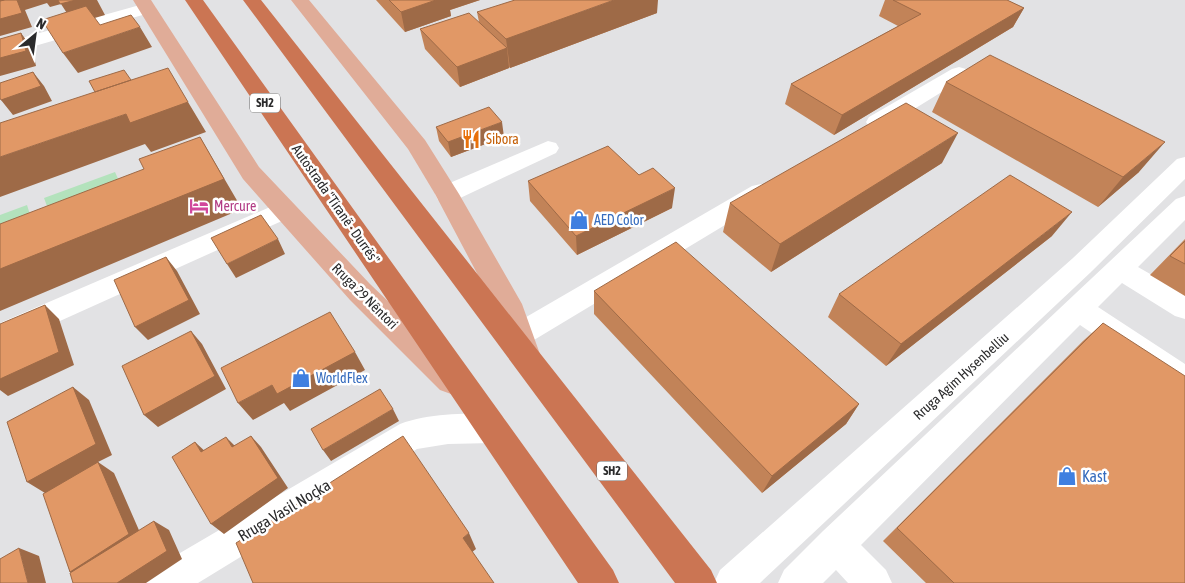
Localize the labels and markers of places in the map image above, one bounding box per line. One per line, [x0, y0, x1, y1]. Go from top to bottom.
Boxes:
restaurant icon: Sibora [460, 128, 482, 150]
place label: Sibora [486, 131, 519, 147]
hotel icon: Mercure [188, 195, 210, 217]
place label: Mercure [214, 198, 256, 214]
shop icon: AED Color [568, 209, 590, 231]
place label: AED Color [594, 212, 645, 228]
shop icon: WorldFlex [290, 367, 312, 389]
place label: WorldFlex [316, 370, 368, 386]
shop icon: Kast [1056, 465, 1078, 487]
place label: Kast [1082, 467, 1108, 485]

